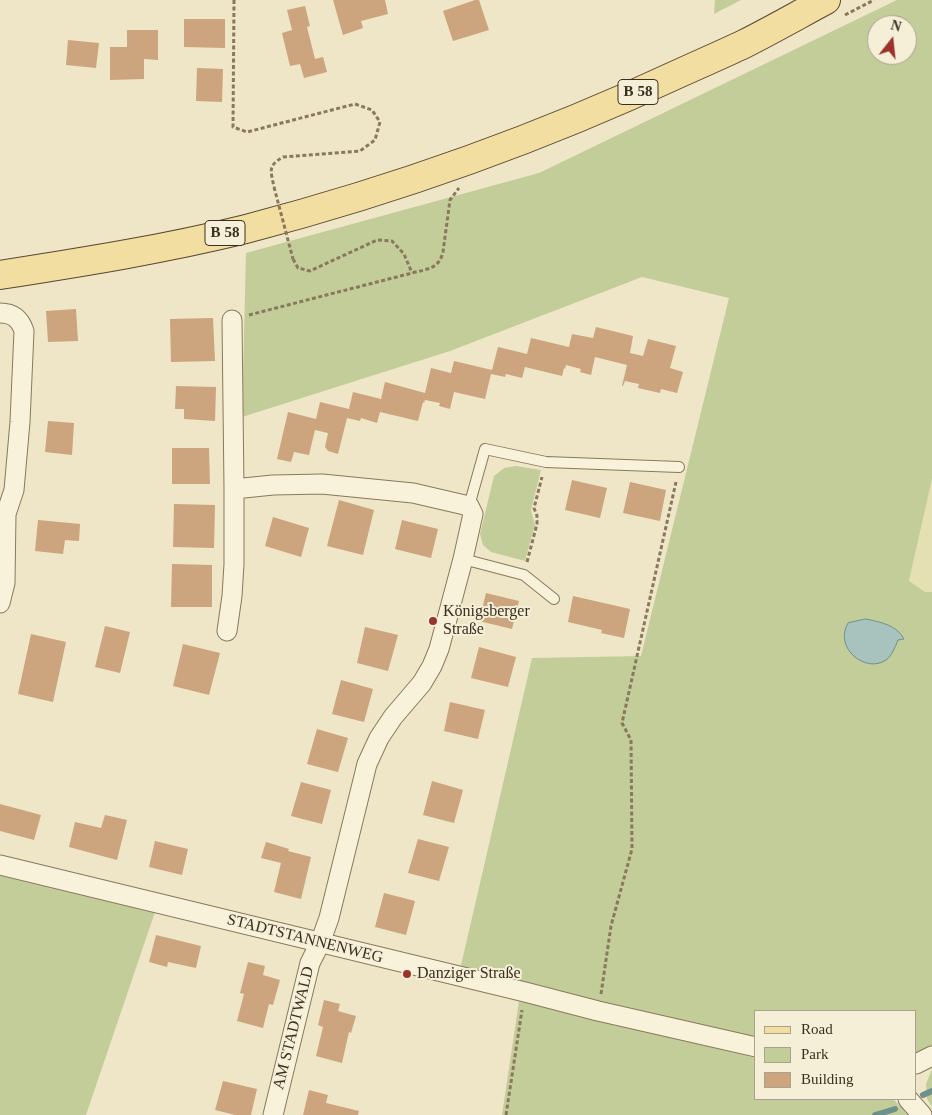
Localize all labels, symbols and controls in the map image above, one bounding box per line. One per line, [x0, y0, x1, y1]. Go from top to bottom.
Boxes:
north arrow [867, 15, 917, 65]
text: N [889, 17, 903, 35]
road number: B 58 [618, 80, 658, 104]
road number: B 58 [205, 220, 245, 246]
place label: Königsberger Straße [443, 602, 530, 640]
marker: Königsberger Straße [427, 615, 439, 627]
street label: STADTSTANNENWEG [225, 910, 385, 968]
street label: AM STADTWALD [269, 964, 319, 1092]
place label: Danziger Straße [417, 964, 521, 984]
marker: Danziger Straße [401, 968, 413, 980]
legend [754, 1010, 917, 1100]
text: Road [801, 1021, 833, 1037]
text: Park [801, 1046, 829, 1062]
text: Building [801, 1071, 854, 1087]

